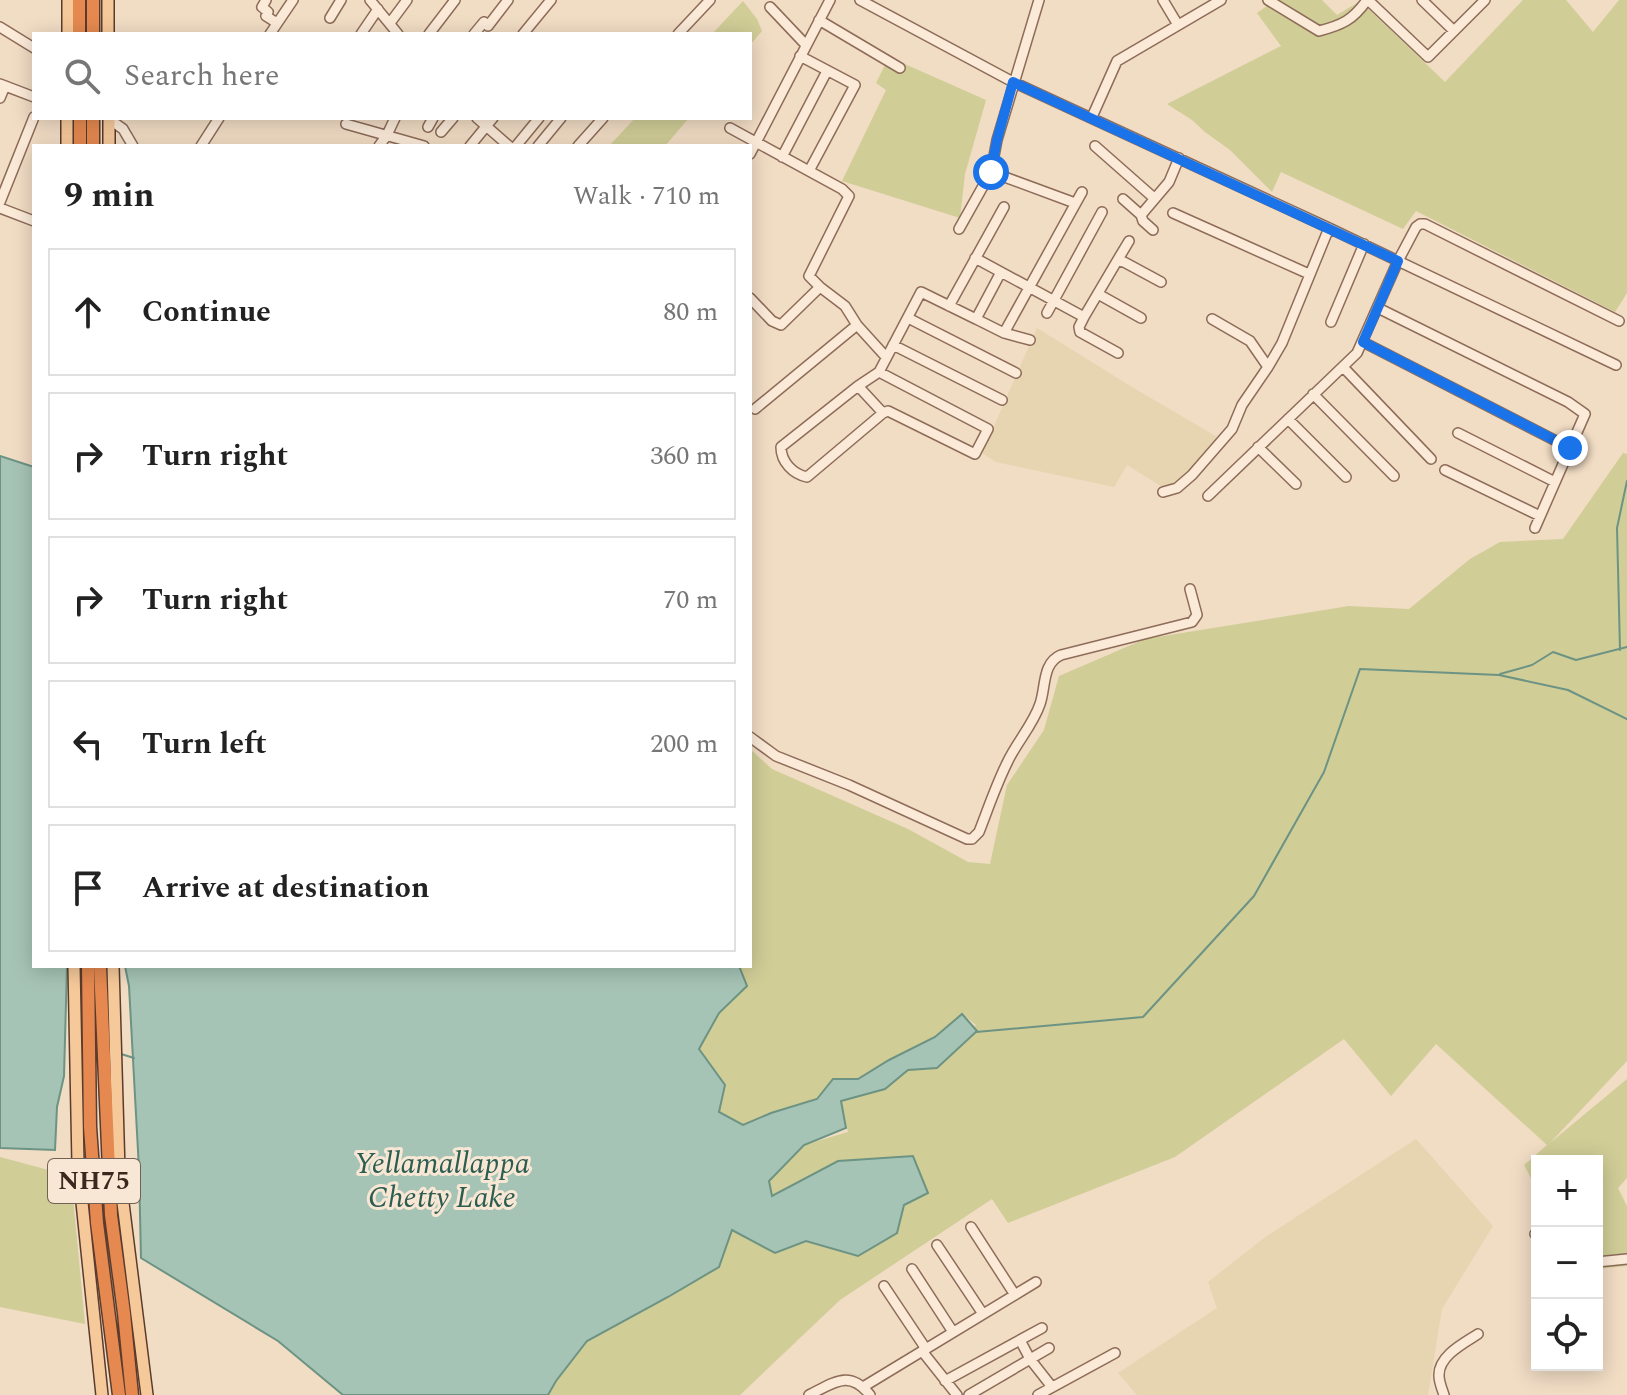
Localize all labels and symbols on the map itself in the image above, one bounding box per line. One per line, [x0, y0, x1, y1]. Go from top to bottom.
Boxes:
route start [973, 154, 1009, 190]
route end [1552, 430, 1588, 466]
water label: Yellamallappa Chetty Lake [354, 1141, 530, 1221]
road number: NH75 [48, 1159, 140, 1203]

